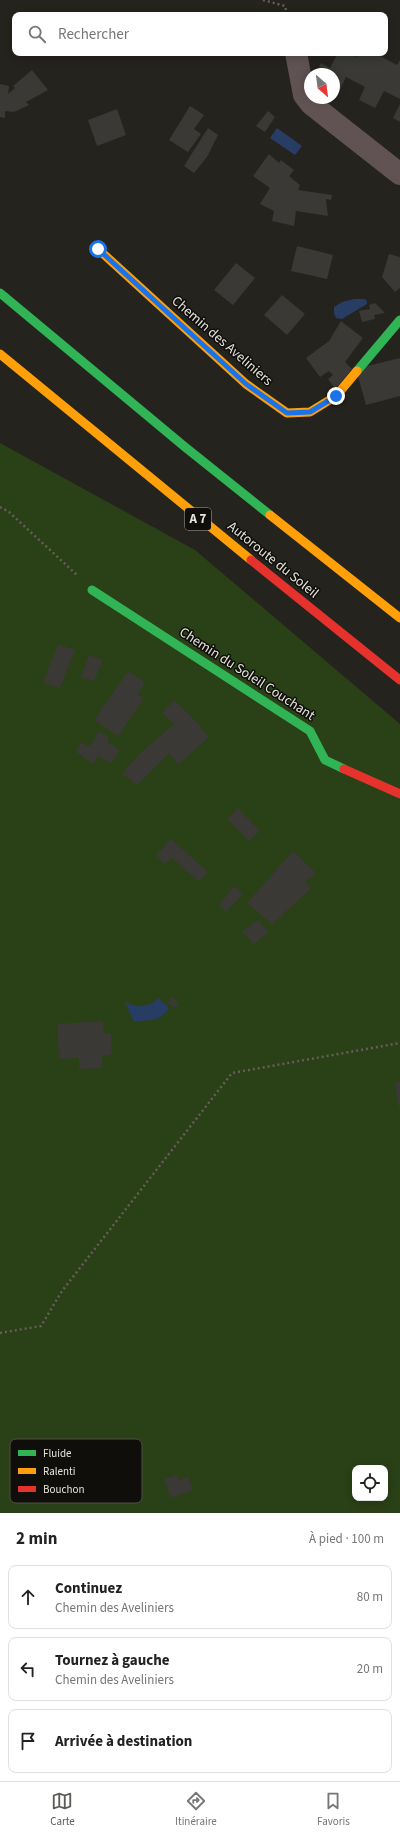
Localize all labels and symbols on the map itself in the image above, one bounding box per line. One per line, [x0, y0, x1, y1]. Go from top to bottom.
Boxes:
north arrow [304, 68, 340, 104]
route start [89, 240, 107, 258]
street label: Chemin des Aveliniers [167, 291, 277, 391]
route end [327, 387, 345, 405]
road number: A 7 [185, 508, 211, 530]
street label: Autoroute du Soleil [223, 517, 323, 603]
street label: Chemin du Soleil Couchant [175, 623, 319, 726]
legend [10, 1439, 142, 1503]
text: Fluide [43, 1446, 72, 1461]
text: Ralenti [43, 1464, 75, 1479]
text: Bouchon [43, 1482, 84, 1497]

